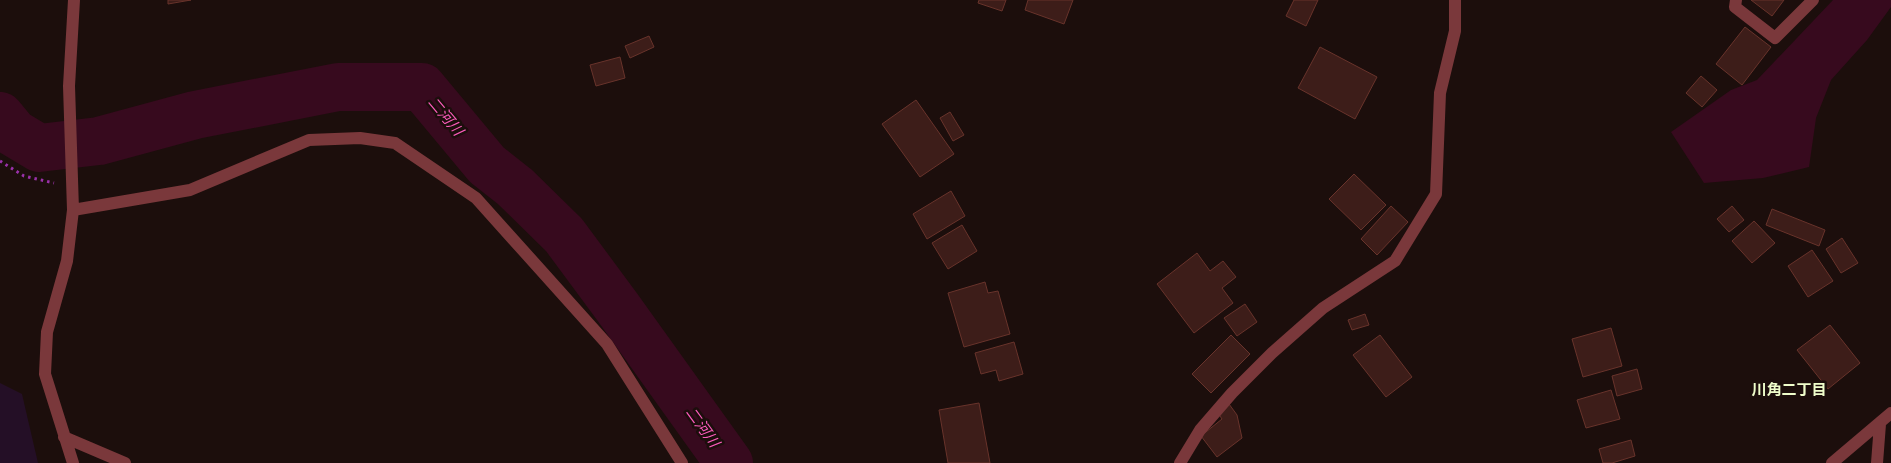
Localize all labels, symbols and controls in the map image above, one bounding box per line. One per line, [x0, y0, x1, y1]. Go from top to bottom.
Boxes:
water label: 二河川 [424, 93, 469, 141]
district label: 川角二丁目 [1751, 380, 1827, 399]
water label: 二河川 [682, 403, 725, 452]

